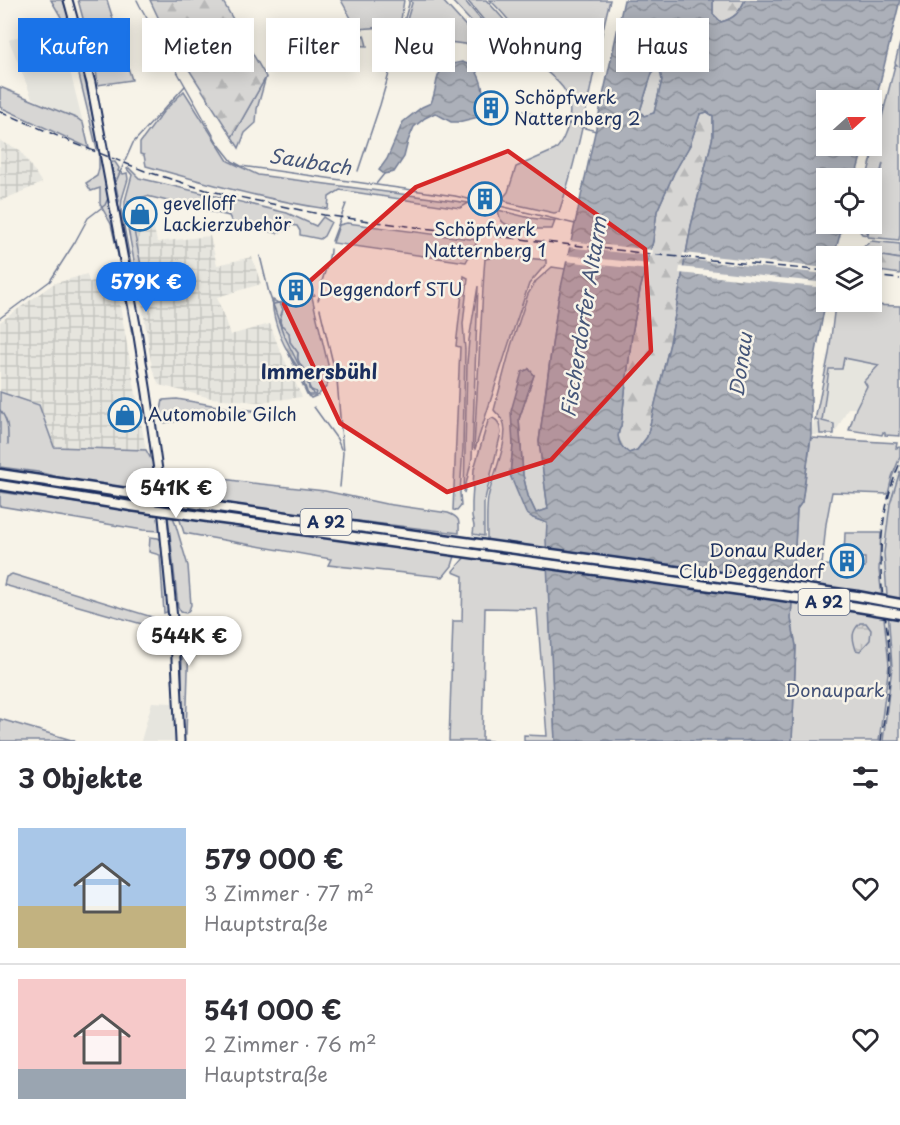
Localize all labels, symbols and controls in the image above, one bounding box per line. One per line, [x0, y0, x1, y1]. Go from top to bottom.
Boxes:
chip: Kaufen [18, 18, 130, 72]
chip: Mieten [142, 18, 254, 72]
chip: Filter [266, 18, 360, 72]
chip: Neu [372, 18, 455, 72]
chip: Wohnung [467, 18, 604, 72]
chip: Haus [616, 18, 709, 72]
place label: Schöpfwerk Natternberg 2 [514, 83, 641, 131]
building icon: Schöpfwerk Natternberg 2 [473, 90, 509, 126]
north arrow [816, 90, 882, 156]
map controls [816, 90, 882, 312]
water label: Saubach [267, 140, 354, 182]
button: locate [816, 168, 882, 234]
building icon: Schöpfwerk Natternberg 1 [467, 181, 503, 217]
place label: gevelloff Lackierzubehör [163, 189, 292, 237]
shop icon: gevelloff Lackierzubehör [122, 196, 158, 232]
water label: Fischerdorfer Altarm [552, 214, 614, 419]
place label: Schöpfwerk Natternberg 1 [424, 215, 546, 263]
button: layers [816, 246, 882, 312]
pin: 579K € [97, 262, 195, 313]
text: 579K € [110, 266, 182, 296]
building icon: Deggendorf STU [278, 272, 314, 308]
place label: Deggendorf STU [319, 275, 462, 302]
water label: Donau [721, 329, 760, 399]
district label: Immersbühl [261, 356, 377, 386]
shop icon: Automobile Gilch [107, 397, 143, 433]
place label: Automobile Gilch [148, 400, 297, 427]
pin: 541K € [127, 468, 225, 519]
text: 541K € [140, 472, 212, 502]
road number: A 92 [300, 509, 352, 535]
place label: Donau Ruder Club Deggendorf [679, 536, 826, 584]
building icon: Donau Ruder Club Deggendorf [829, 543, 865, 579]
road number: A 92 [798, 589, 850, 615]
pin: 544K € [140, 616, 238, 667]
text: 544K € [151, 620, 227, 650]
park label: Donaupark [785, 676, 885, 703]
text: 3 Objekte [18, 758, 143, 797]
icon: filters [849, 761, 882, 794]
text: 579 000 € [204, 839, 344, 878]
icon: home [66, 852, 138, 924]
icon: heart [849, 872, 882, 905]
text: 3 Zimmer · 77 m² [204, 878, 374, 908]
text: Hauptstraße [204, 908, 328, 938]
text: 541 000 € [204, 990, 342, 1029]
icon: home [66, 1003, 138, 1075]
icon: heart [849, 1023, 882, 1056]
text: 2 Zimmer · 76 m² [204, 1029, 377, 1059]
text: Hauptstraße [204, 1059, 328, 1089]

